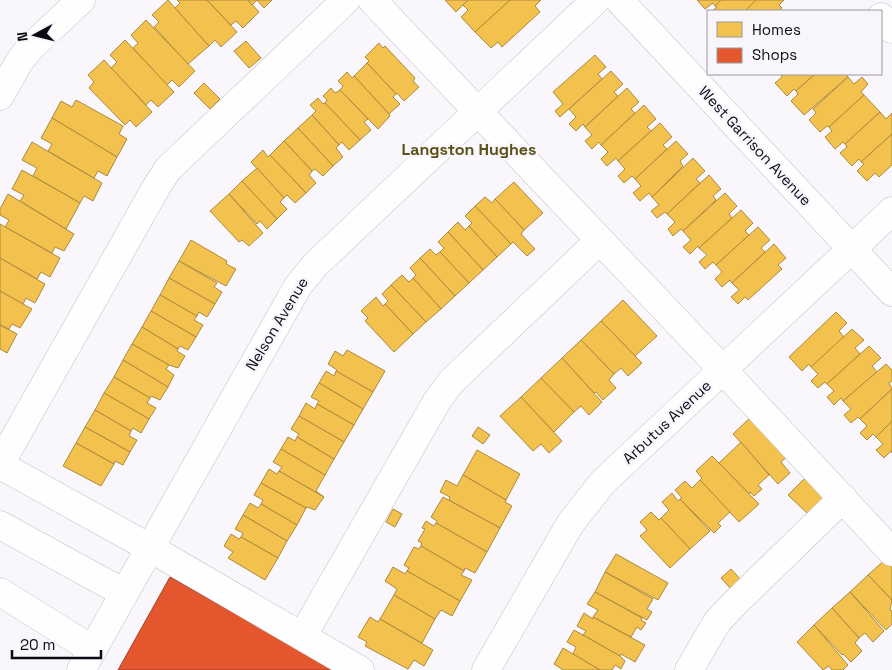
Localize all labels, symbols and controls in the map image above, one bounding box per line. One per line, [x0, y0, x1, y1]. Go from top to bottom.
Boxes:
north arrow [10, 10, 60, 60]
legend [707, 10, 882, 75]
text: Homes [752, 20, 801, 39]
text: N [13, 31, 32, 42]
text: Shops [752, 45, 797, 64]
street label: West Garrison Avenue [695, 82, 816, 210]
district label: Langston Hughes [402, 139, 536, 160]
street label: Nelson Avenue [241, 274, 312, 374]
street label: Arbutus Avenue [618, 376, 715, 468]
scale bar [12, 628, 101, 660]
text: 20 m [20, 635, 55, 654]

